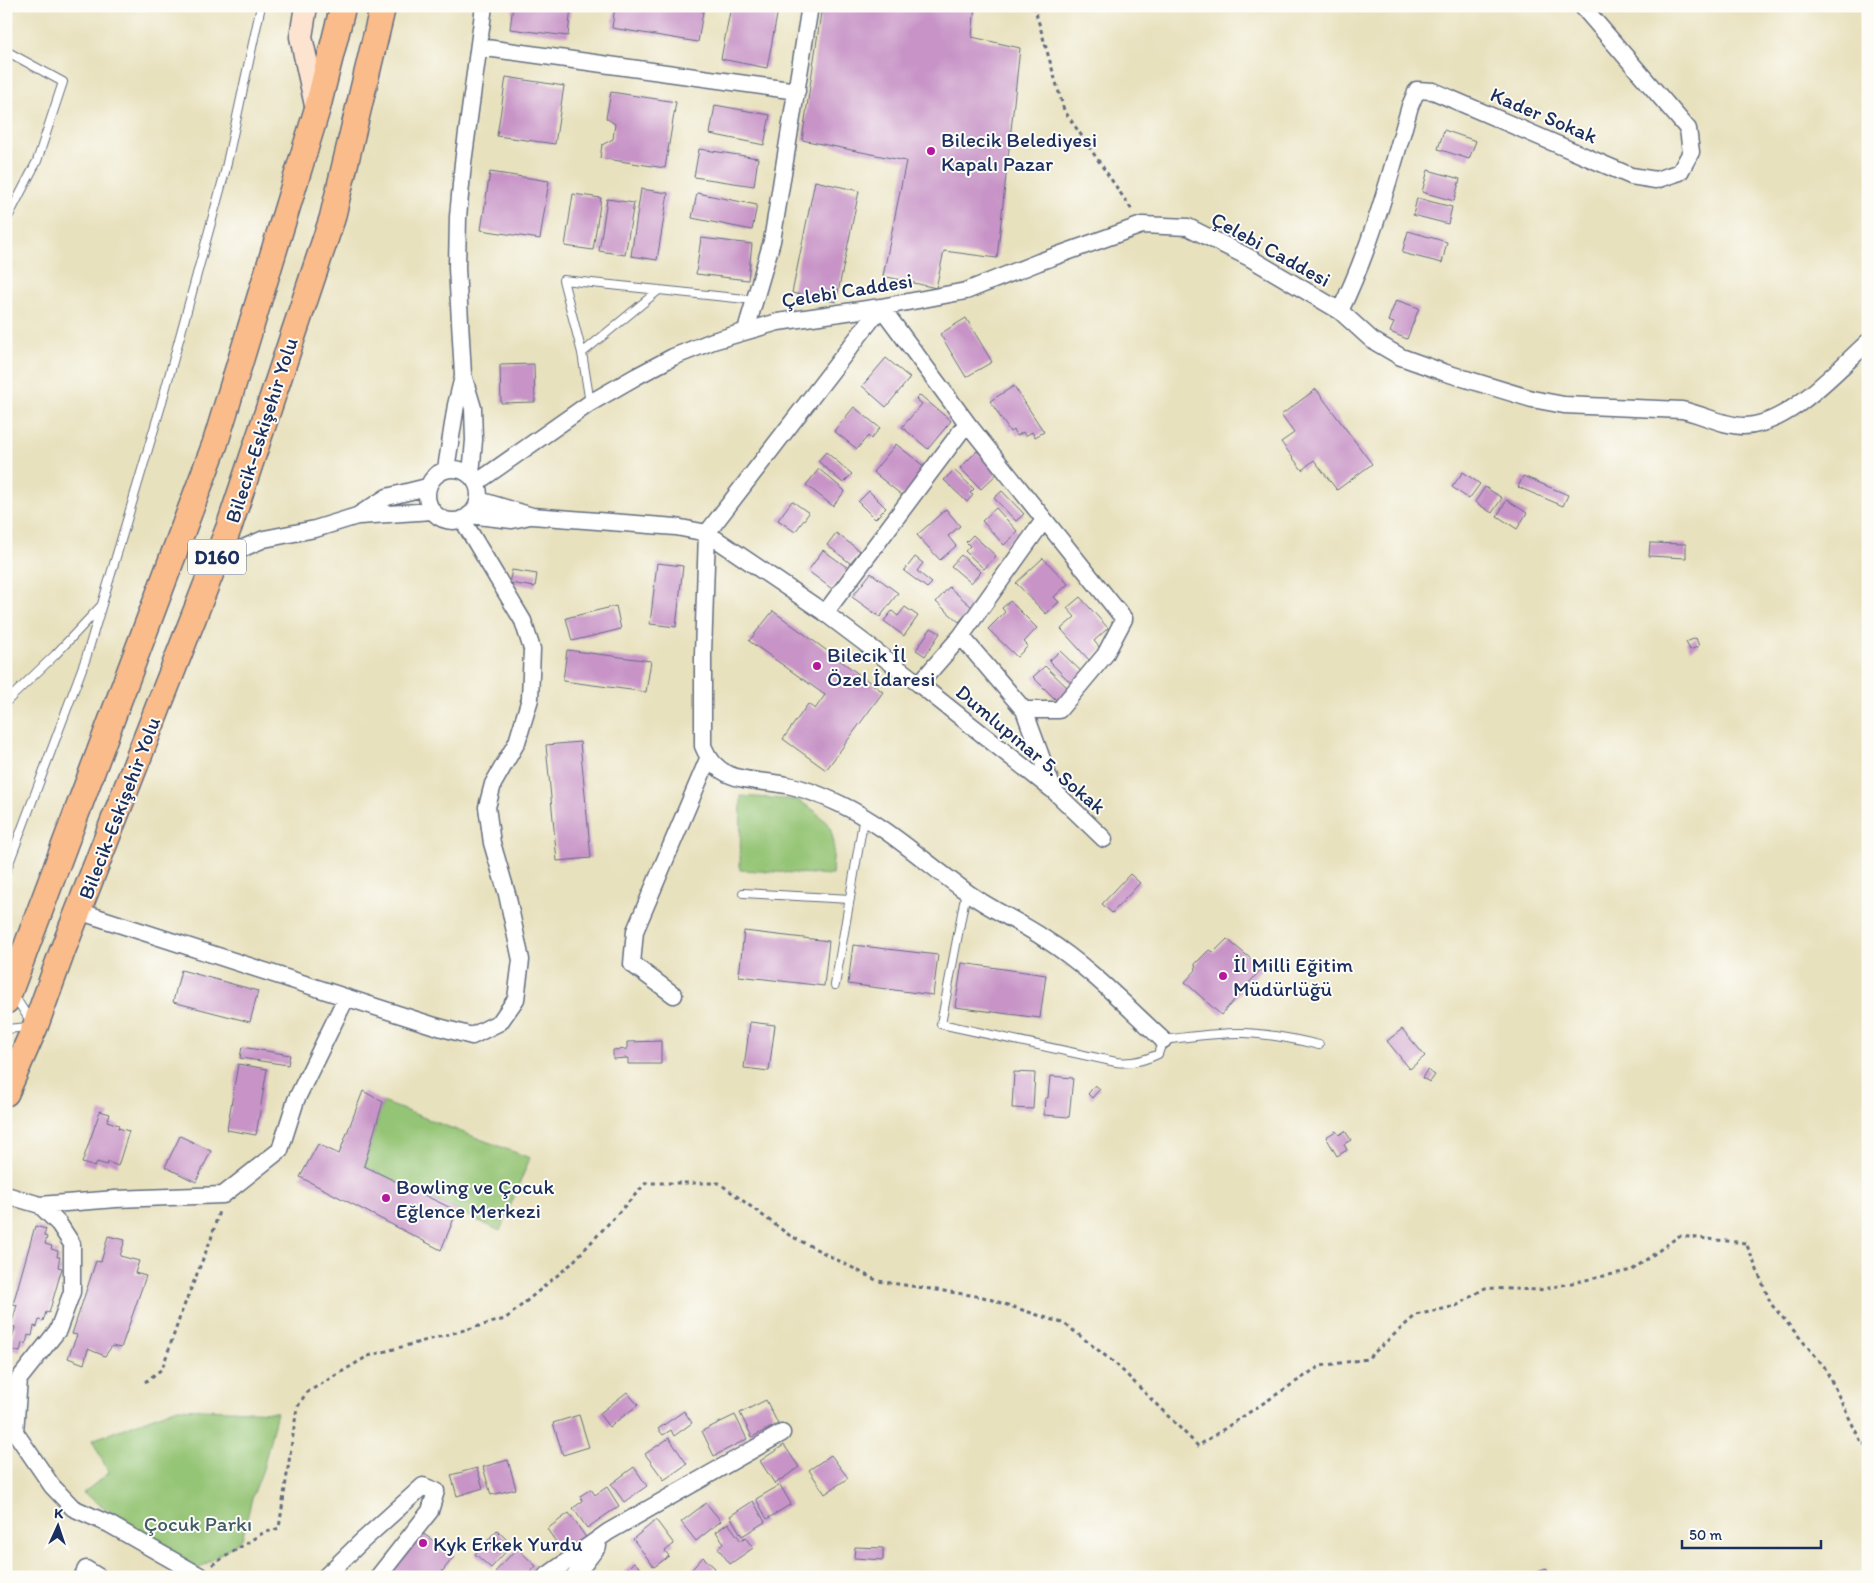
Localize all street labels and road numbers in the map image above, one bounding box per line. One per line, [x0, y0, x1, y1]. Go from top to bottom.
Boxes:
street label: Kader Sokak [1487, 81, 1601, 149]
street label: Çelebi Caddesi [1207, 206, 1335, 292]
street label: Çelebi Caddesi [780, 267, 914, 313]
street label: Bilecik-Eskişehir Yolu [219, 334, 303, 526]
road number: D160 [188, 540, 246, 574]
street label: Dumlupınar 5. Sokak [951, 679, 1111, 819]
street label: Bilecik-Eskişehir Yolu [73, 713, 165, 903]

